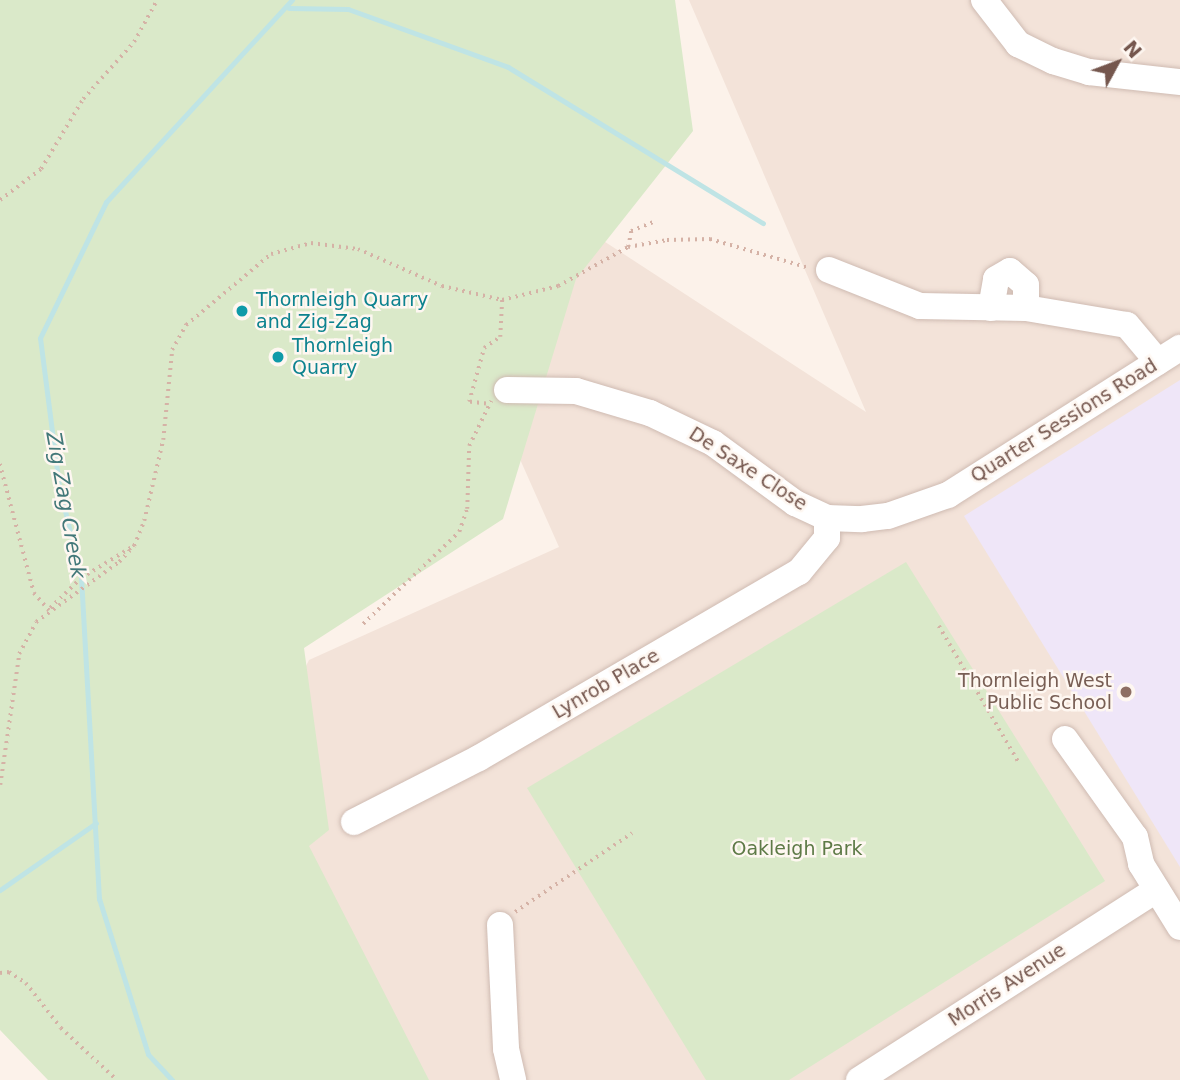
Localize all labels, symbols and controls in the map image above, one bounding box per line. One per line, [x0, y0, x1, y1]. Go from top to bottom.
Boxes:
north arrow [1082, 28, 1152, 98]
text: N [1119, 36, 1146, 62]
place label: Thornleigh Quarry and Zig-Zag [256, 289, 428, 333]
marker: Thornleigh Quarry and Zig-Zag [234, 303, 250, 319]
place label: Thornleigh Quarry [292, 335, 393, 379]
marker: Thornleigh Quarry [270, 349, 286, 365]
street label: Quarter Sessions Road [967, 354, 1161, 488]
street label: De Saxe Close [685, 422, 811, 516]
water label: Zig Zag Creek [41, 430, 91, 580]
street label: Lynrob Place [548, 644, 664, 724]
place label: Thornleigh West Public School [958, 670, 1112, 714]
marker: Thornleigh West Public School [1118, 684, 1134, 700]
park label: Oakleigh Park [731, 838, 863, 860]
street label: Morris Avenue [944, 939, 1070, 1031]

